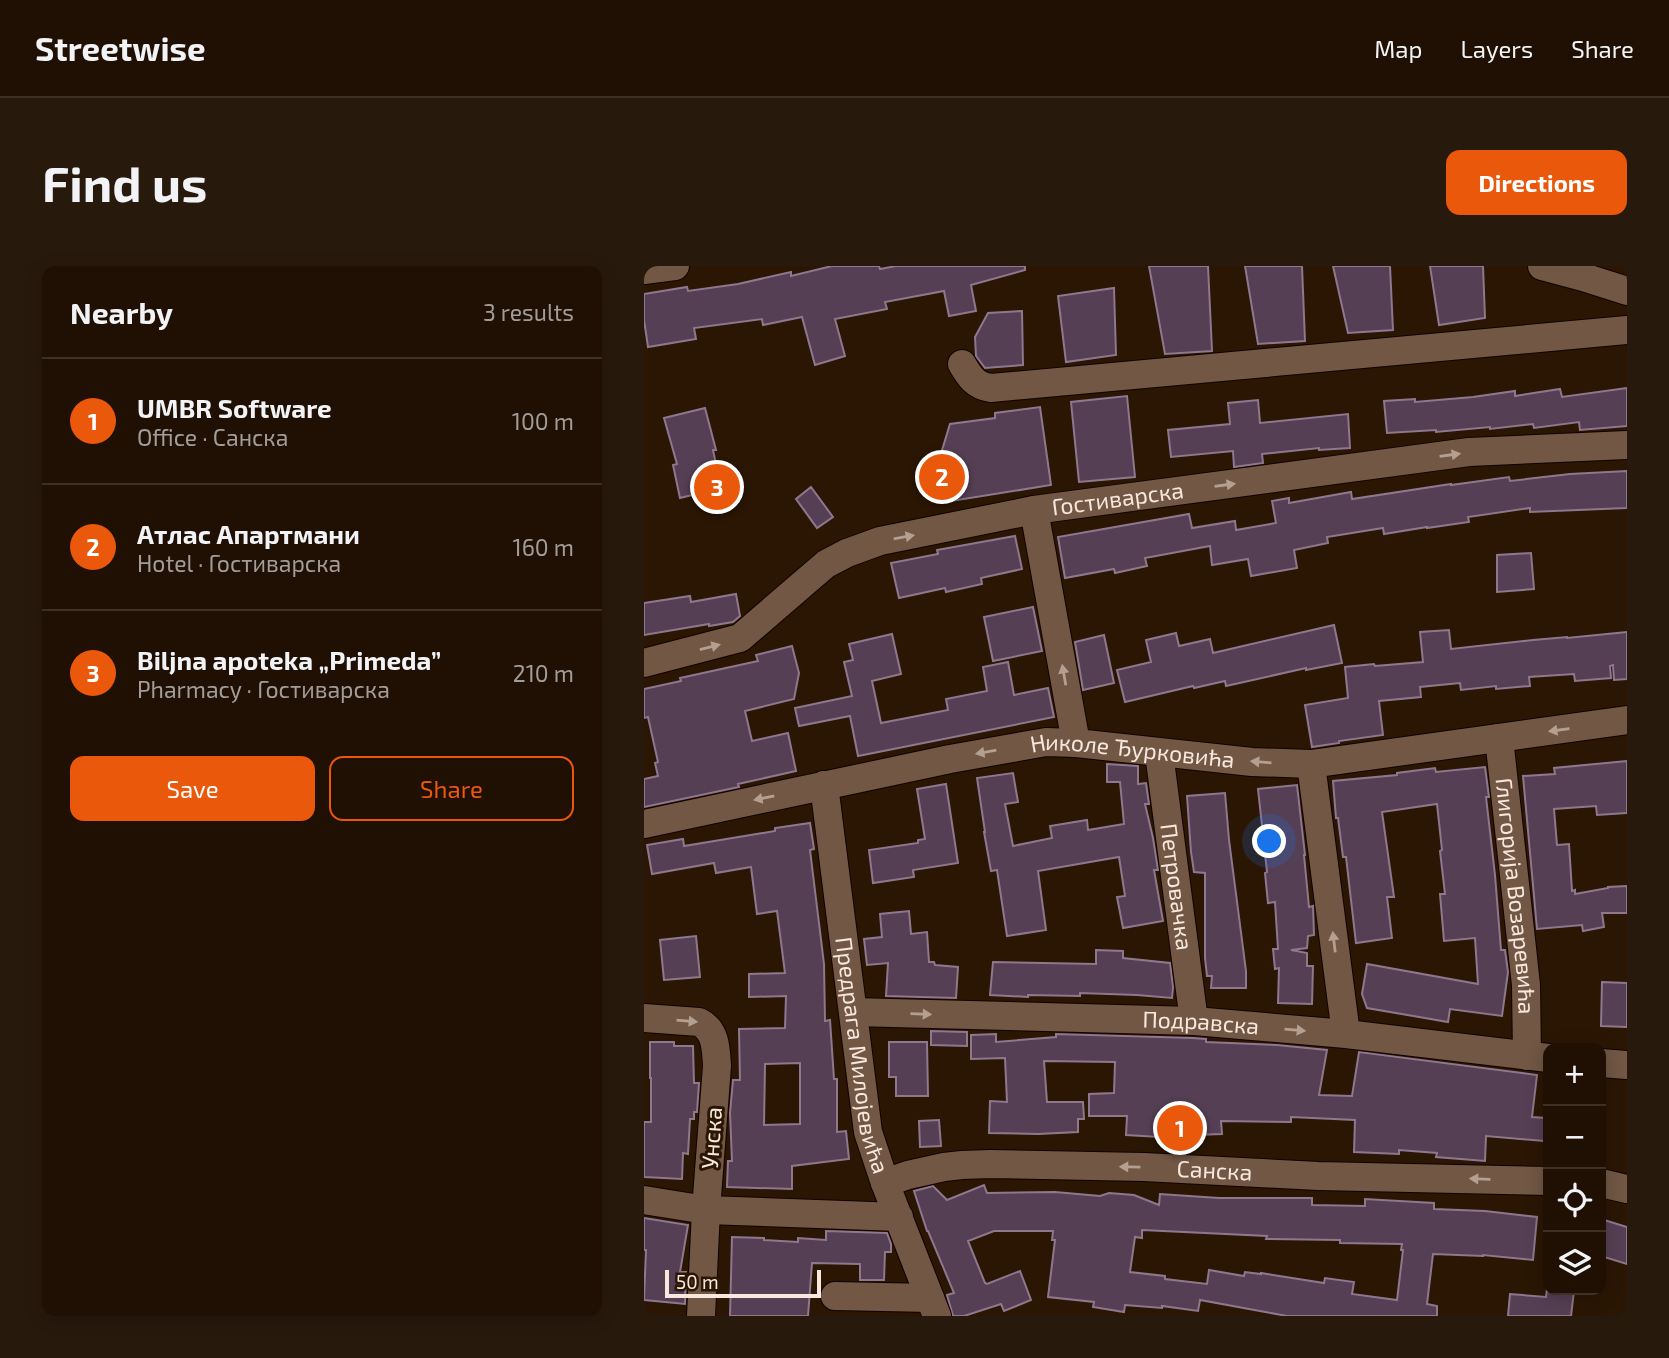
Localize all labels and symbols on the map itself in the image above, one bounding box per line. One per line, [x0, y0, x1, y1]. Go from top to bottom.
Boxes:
one-way arrow [1440, 449, 1462, 460]
pin: 2 [919, 451, 965, 503]
pin: 3 [694, 461, 740, 513]
street label: Гостиварска [1050, 475, 1185, 521]
one-way arrow [1214, 479, 1236, 490]
one-way arrow [893, 531, 915, 542]
one-way arrow [699, 641, 721, 652]
one-way arrow [1058, 664, 1069, 686]
one-way arrow [1548, 725, 1570, 736]
street label: Николе Ђурковића [1028, 727, 1236, 773]
one-way arrow [975, 747, 997, 758]
one-way arrow [1250, 756, 1272, 767]
street label: Глигорија Возаревића [1490, 776, 1541, 1015]
one-way arrow [752, 793, 774, 804]
street label: Петровачка [1155, 821, 1200, 952]
your location [1252, 824, 1286, 858]
one-way arrow [1328, 931, 1339, 953]
street label: Предрага Милојевића [830, 935, 896, 1177]
street label: Подравска [1142, 1005, 1260, 1040]
one-way arrow [910, 1009, 932, 1020]
one-way arrow [676, 1015, 698, 1026]
one-way arrow [1284, 1025, 1306, 1036]
pin: 1 [1157, 1102, 1203, 1154]
street label: Унска [695, 1106, 727, 1170]
street label: Санска [1176, 1154, 1253, 1186]
one-way arrow [1119, 1161, 1141, 1173]
one-way arrow [1469, 1174, 1491, 1185]
scale bar [665, 1267, 821, 1299]

